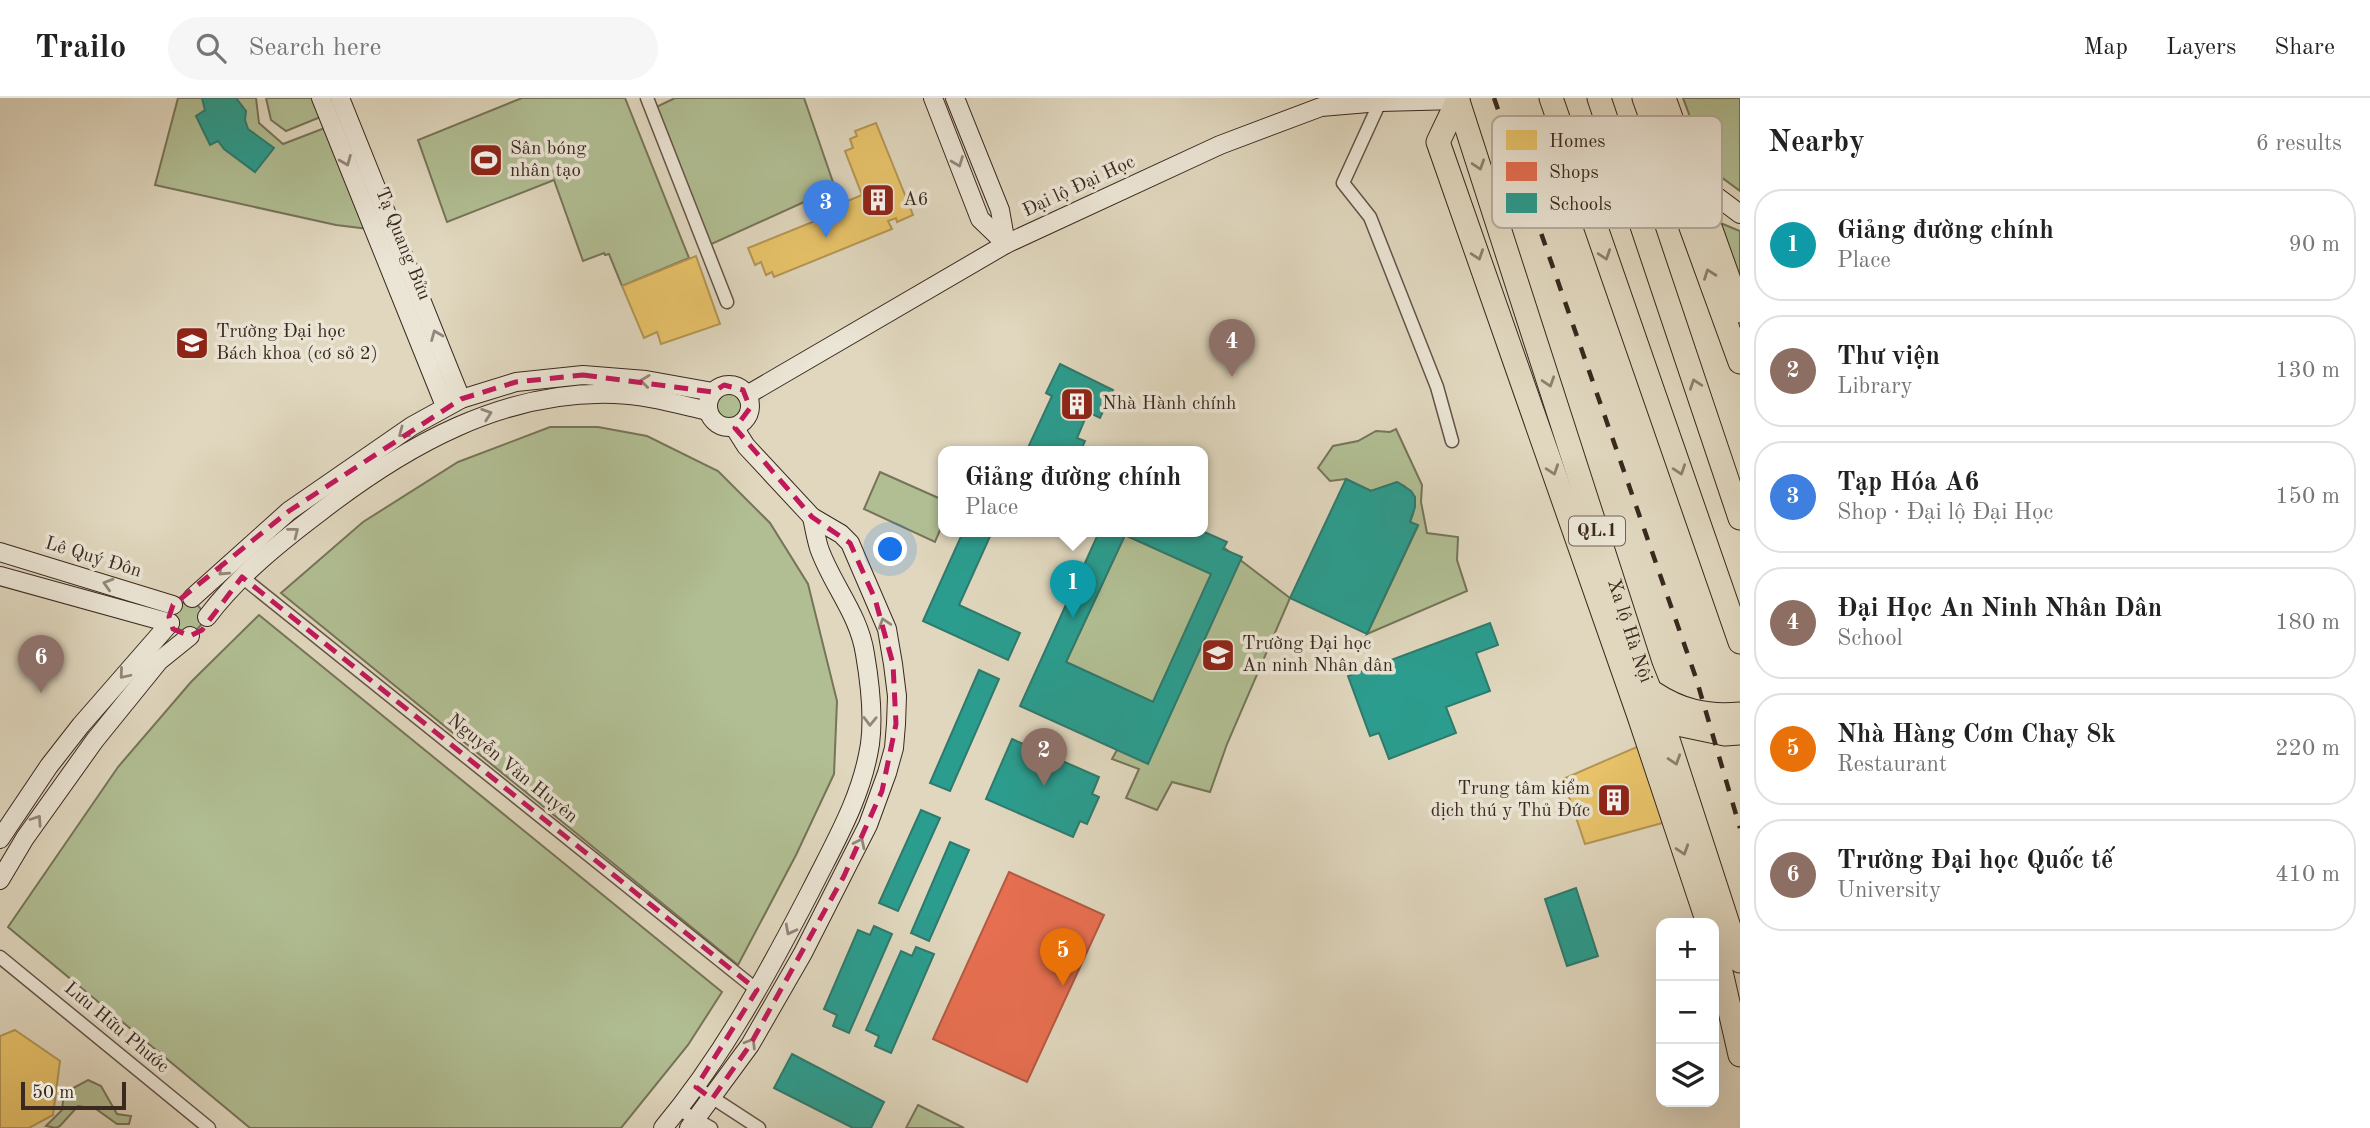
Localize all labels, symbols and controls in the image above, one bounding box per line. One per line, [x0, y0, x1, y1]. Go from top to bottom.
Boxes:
search box [168, 17, 658, 80]
icon: search [192, 29, 230, 67]
text: Trailo [35, 32, 126, 65]
text: Search here [248, 35, 381, 61]
text: Map [2084, 36, 2128, 60]
text: Layers [2166, 36, 2236, 60]
text: Share [2274, 36, 2335, 60]
legend [1492, 116, 1722, 228]
text: Nearby [1768, 128, 1865, 158]
text: 6 results [2256, 132, 2342, 155]
text: Homes [1549, 133, 1605, 152]
place label: Sân bóng nhân tạo [510, 140, 587, 181]
sports icon: Sân bóng nhân tạo [467, 141, 505, 179]
street label: Đại lộ Đại Học [1020, 153, 1138, 221]
one-way arrow [338, 155, 352, 167]
one-way arrow [949, 155, 963, 167]
one-way arrow [1471, 159, 1485, 171]
text: Shops [1549, 164, 1599, 183]
pin: 3 [803, 180, 849, 238]
building icon: A6 [859, 181, 897, 219]
street label: Tạ Quang Bửu [371, 185, 433, 303]
place label: A6 [903, 191, 929, 210]
text: Schools [1549, 196, 1612, 215]
text: Giảng đường chính [1837, 218, 2054, 244]
text: 1 [1786, 233, 1800, 256]
text: 90 m [2289, 233, 2340, 256]
one-way arrow [1597, 248, 1611, 261]
one-way arrow [1470, 249, 1484, 261]
text: Place [1837, 249, 1891, 272]
one-way arrow [1703, 269, 1717, 281]
pin: 4 [1209, 319, 1255, 377]
place label: Trường Đại học Bách khoa (cơ sở 2) [216, 323, 378, 364]
school or university icon: Trường Đại học Bách khoa (cơ sở 2) [173, 324, 211, 362]
one-way arrow [430, 330, 444, 342]
text: Thư viện [1837, 344, 1940, 370]
text: 2 [1786, 359, 1800, 382]
text: 130 m [2275, 359, 2340, 382]
one-way arrow [640, 373, 651, 388]
one-way arrow [1540, 375, 1555, 387]
text: Library [1837, 375, 1913, 398]
one-way arrow [1689, 378, 1703, 390]
building icon: Nhà Hành chính [1058, 385, 1096, 423]
place label: Nhà Hành chính [1102, 395, 1236, 414]
one-way arrow [480, 408, 492, 422]
one-way arrow [398, 425, 411, 438]
popup [938, 446, 1208, 537]
one-way arrow [1545, 463, 1559, 476]
one-way arrow [1672, 463, 1686, 475]
text: Giảng đường chính [965, 465, 1181, 491]
text: Tạp Hóa A6 [1837, 470, 1979, 496]
text: 3 [1786, 485, 1800, 508]
text: 150 m [2275, 485, 2340, 508]
text: Place [965, 496, 1018, 519]
text: Shop · Đại lộ Đại Học [1837, 501, 2053, 524]
road number: QL.1 [1569, 516, 1625, 545]
one-way arrow [286, 528, 298, 541]
your location [873, 532, 907, 566]
street label: Lê Quý Đôn [42, 534, 144, 582]
pin: 1 [1050, 560, 1096, 618]
one-way arrow [218, 563, 231, 576]
one-way arrow [102, 577, 114, 592]
street label: Xa lộ Hà Nội [1603, 577, 1655, 685]
text: Đại Học An Ninh Nhân Dân [1837, 596, 2162, 622]
text: 4 [1786, 611, 1800, 634]
text: 180 m [2275, 611, 2340, 634]
one-way arrow [878, 618, 892, 630]
text: School [1837, 627, 1903, 650]
pin: 6 [18, 635, 64, 693]
place label: Trường Đại học An ninh Nhân dân [1242, 635, 1393, 676]
school or university icon: Trường Đại học An ninh Nhân dân [1199, 636, 1237, 674]
one-way arrow [120, 666, 132, 679]
street label: Nguyễn Văn Huyên [443, 709, 582, 827]
one-way arrow [862, 716, 878, 726]
text: Nhà Hàng Cơm Chay 8k [1837, 722, 2116, 748]
pin: 2 [1021, 728, 1067, 786]
text: 5 [1786, 737, 1800, 760]
text: 220 m [2275, 737, 2340, 760]
one-way arrow [1667, 753, 1681, 766]
text: Restaurant [1837, 753, 1947, 776]
place label: Trung tâm kiểm dịch thú y Thủ Đức [1431, 778, 1590, 821]
building icon: Trung tâm kiểm dịch thú y Thủ Đức [1595, 781, 1633, 819]
one-way arrow [29, 815, 41, 828]
one-way arrow [851, 838, 865, 850]
one-way arrow [1675, 844, 1689, 856]
text: Trường Đại học Quốc tế [1837, 848, 2113, 874]
text: 6 [1786, 863, 1800, 886]
text: 410 m [2275, 863, 2340, 886]
text: University [1837, 879, 1941, 902]
map controls [1656, 918, 1719, 1107]
button: + [1656, 918, 1719, 981]
one-way arrow [785, 923, 798, 936]
pin: 5 [1040, 928, 1086, 986]
street label: Lưu Hữu Phước [60, 979, 172, 1077]
button: − [1656, 981, 1719, 1044]
one-way arrow [742, 1037, 755, 1050]
button: layers [1656, 1044, 1719, 1107]
scale bar [21, 1079, 126, 1111]
text: 50 m [32, 1084, 74, 1103]

